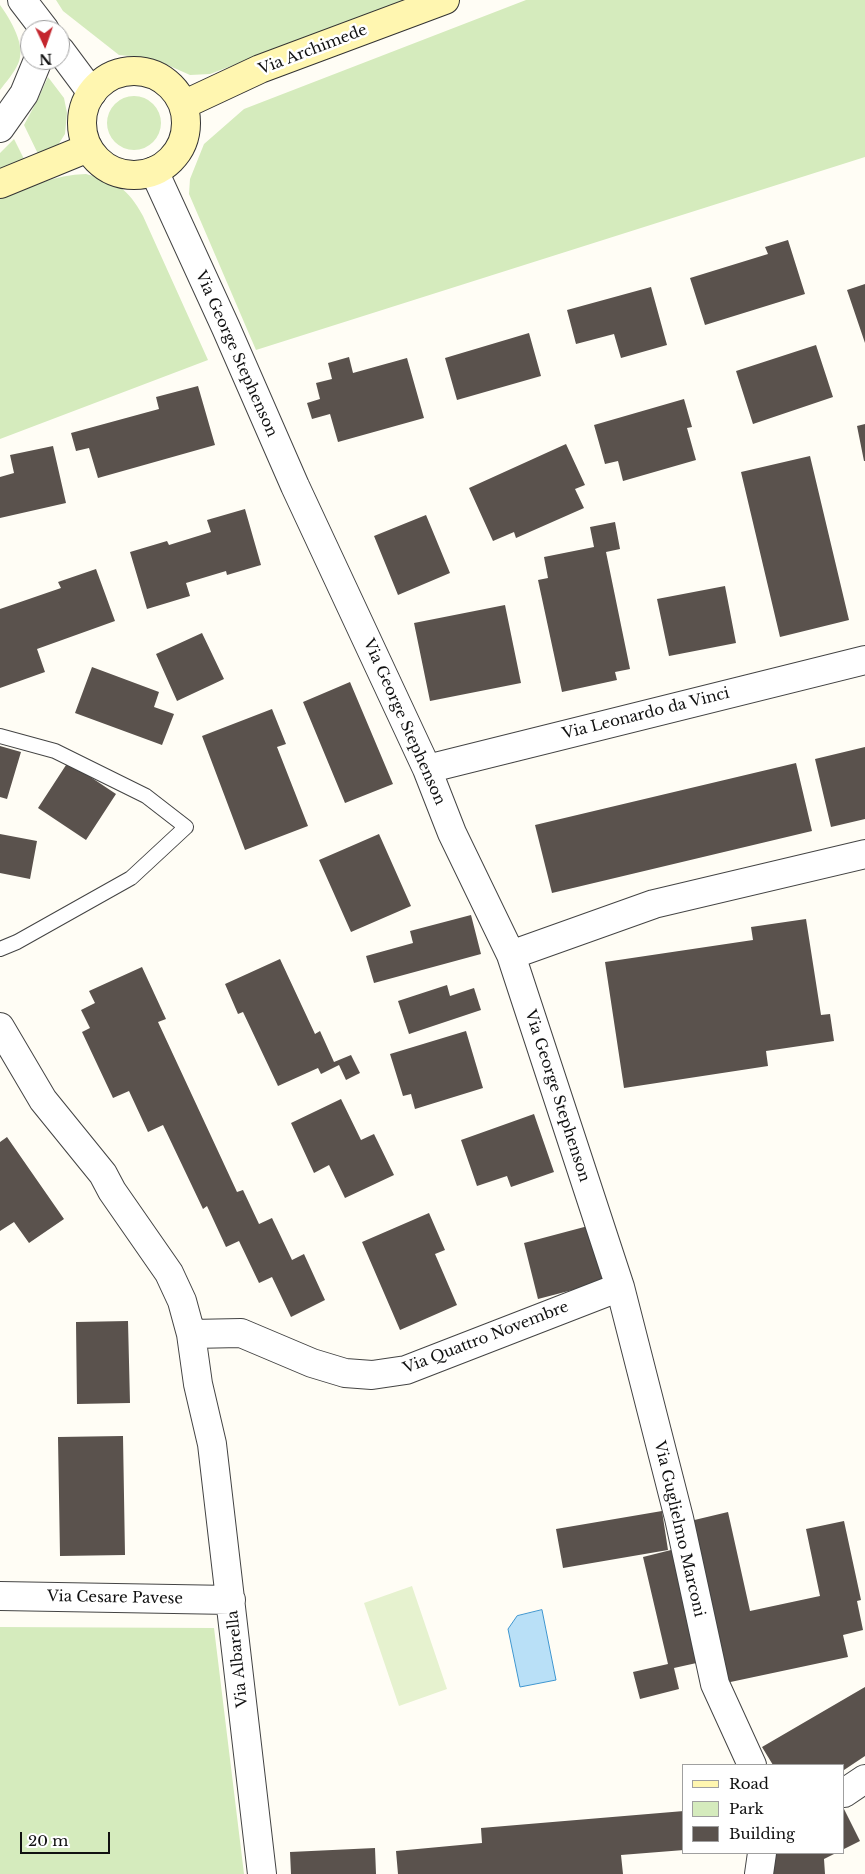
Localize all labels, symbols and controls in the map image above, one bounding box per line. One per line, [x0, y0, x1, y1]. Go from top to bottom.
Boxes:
north arrow [20, 20, 70, 70]
street label: Via Archimede [256, 21, 370, 79]
text: N [39, 50, 53, 68]
street label: Via George Stephenson [191, 268, 281, 440]
street label: Via George Stephenson [359, 636, 449, 808]
street label: Via Leonardo da Vinci [561, 685, 731, 743]
street label: Via George Stephenson [521, 1008, 593, 1184]
street label: Via Quattro Novembre [401, 1298, 571, 1378]
street label: Via Guglielmo Marconi [650, 1439, 708, 1619]
street label: Via Cesare Pavese [47, 1588, 183, 1608]
street label: Via Albarella [224, 1610, 252, 1708]
legend [682, 1764, 845, 1854]
text: Road [729, 1774, 769, 1793]
text: Park [729, 1799, 764, 1818]
scale bar [22, 1822, 112, 1854]
text: Building [729, 1824, 795, 1843]
text: 20 m [28, 1831, 68, 1850]

